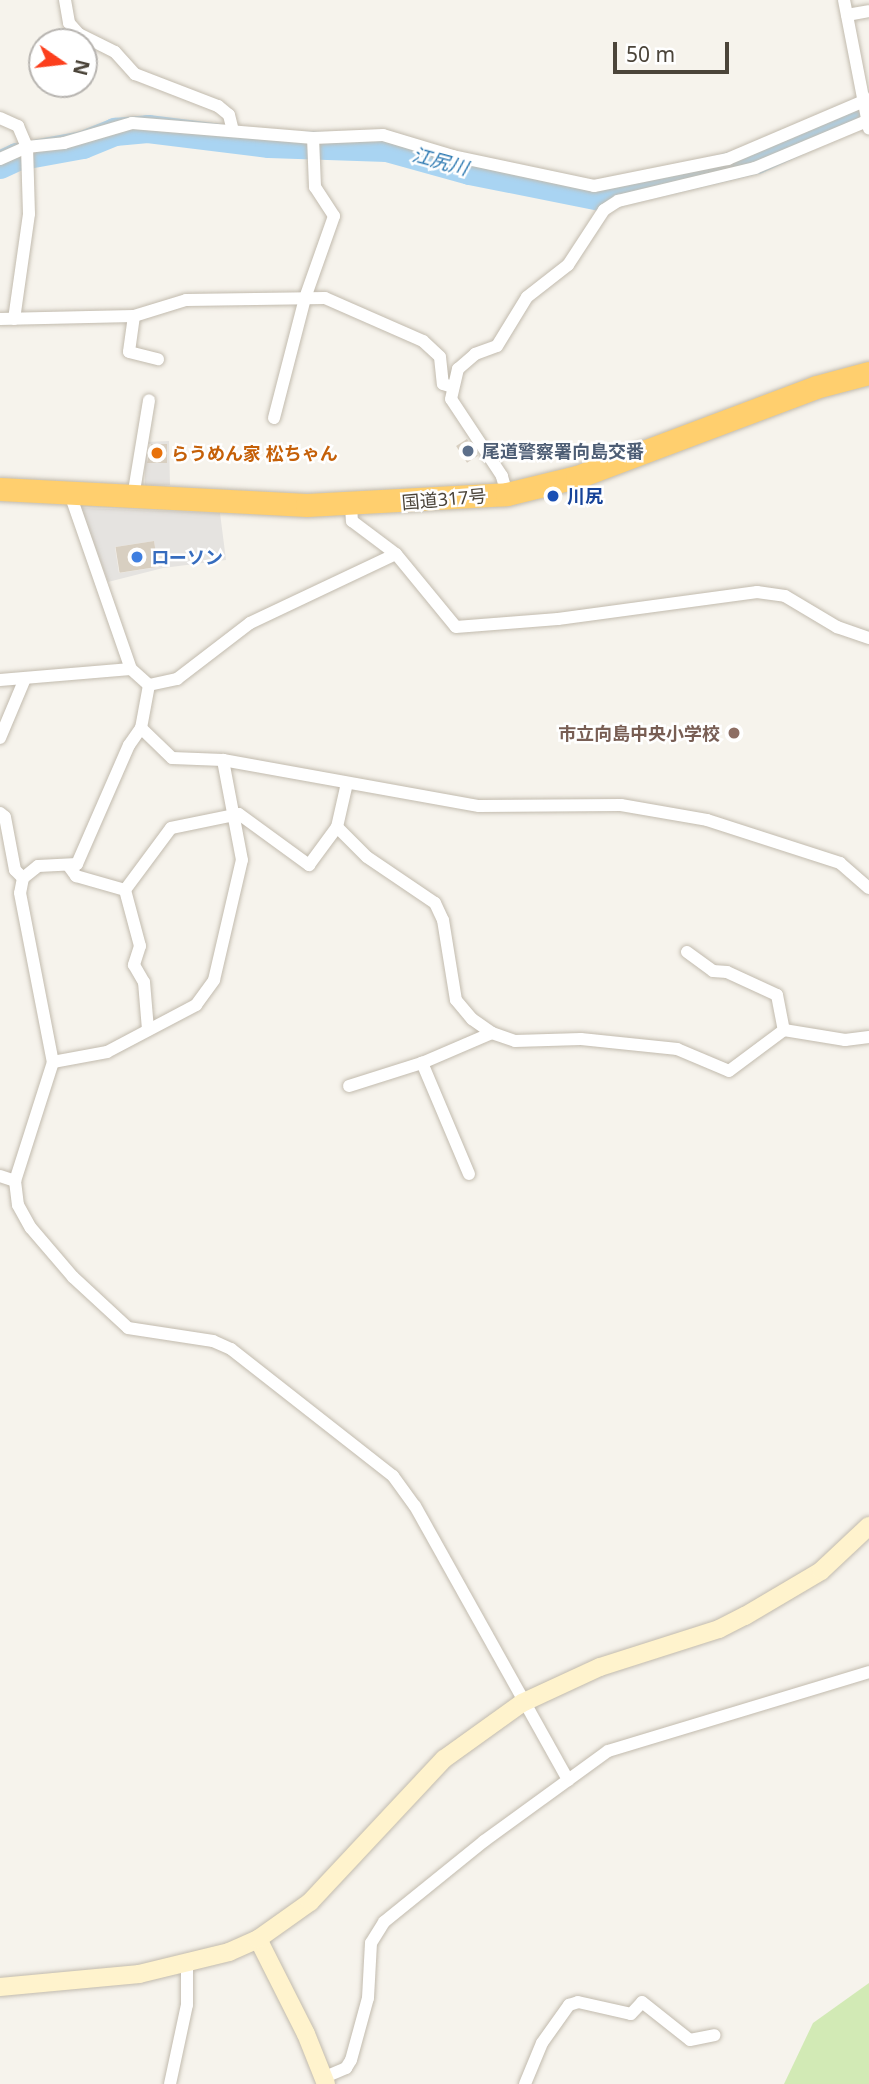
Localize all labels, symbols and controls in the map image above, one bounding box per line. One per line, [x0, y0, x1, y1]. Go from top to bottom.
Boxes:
north arrow [28, 28, 98, 98]
scale bar [617, 28, 732, 72]
text: 50 m [626, 40, 675, 68]
text: N [67, 57, 96, 78]
water label: 江尻川 [410, 144, 470, 180]
place label: 尾道警察署向島交番 [482, 440, 644, 462]
place label: らうめん家 松ちゃん [171, 442, 338, 464]
marker: 尾道警察署向島交番 [460, 443, 476, 459]
marker: らうめん家 松ちゃん [149, 445, 165, 461]
street label: 国道317号 [401, 485, 487, 513]
place label: 川尻 [567, 485, 603, 507]
marker: 川尻 [545, 488, 561, 504]
place label: ローソン [151, 546, 223, 568]
marker: ローソン [129, 549, 145, 565]
place label: 市立向島中央小学校 [558, 722, 720, 744]
marker: 市立向島中央小学校 [726, 725, 742, 741]

